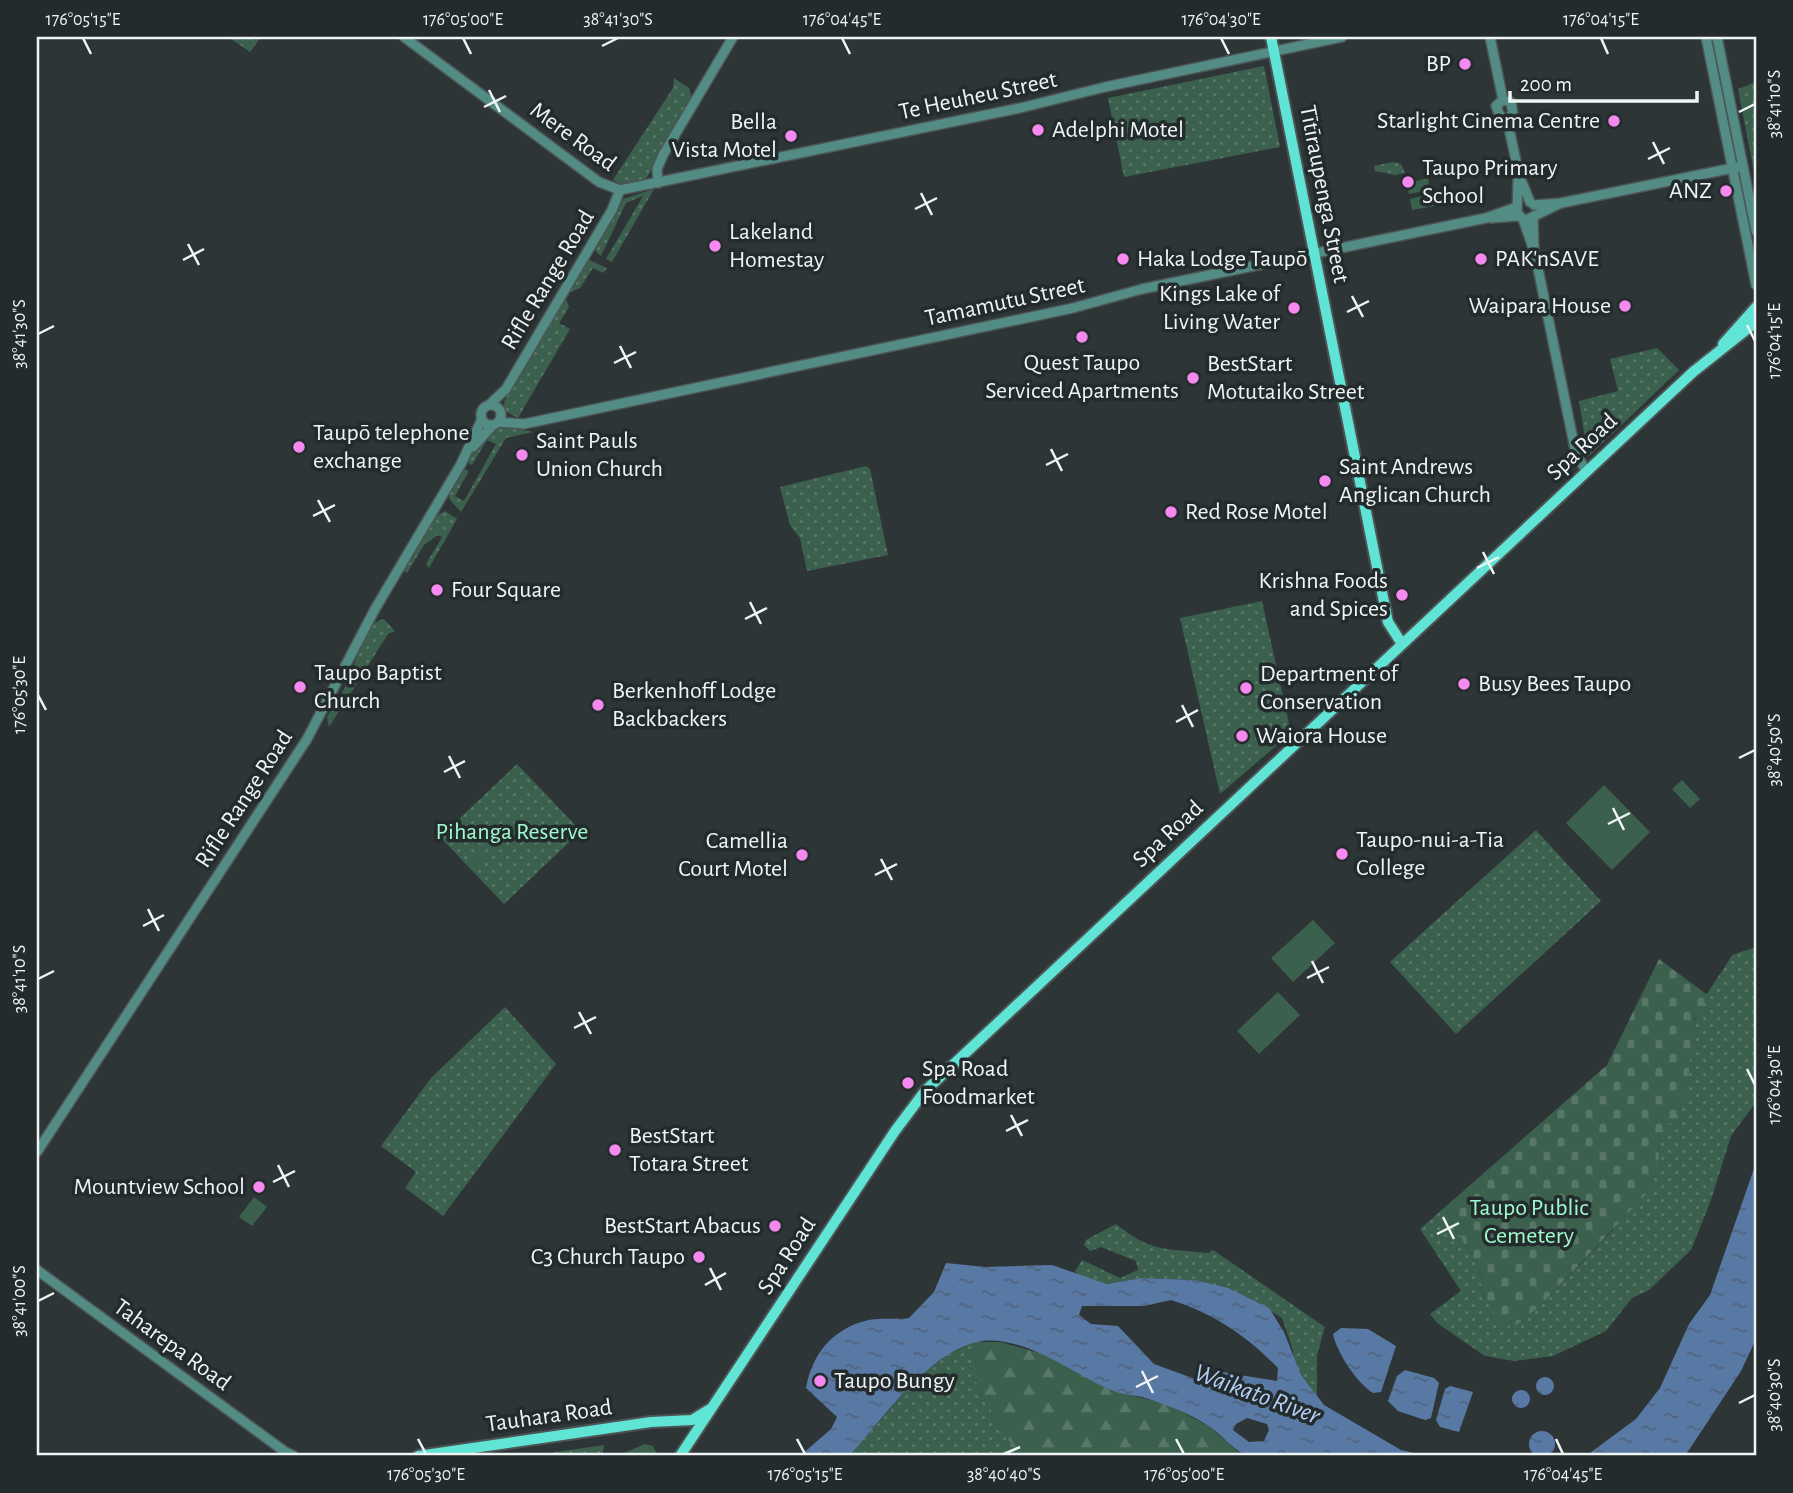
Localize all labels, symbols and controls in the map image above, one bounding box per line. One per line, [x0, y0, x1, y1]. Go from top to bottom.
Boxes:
text: 176°05'15"E [46, 11, 121, 29]
text: 176°05'00"E [423, 11, 503, 29]
text: 38°41'30"S [583, 11, 653, 29]
text: 176°04'45"E [803, 11, 882, 29]
text: 176°04'30"E [1181, 11, 1261, 29]
text: 176°04'15"E [1563, 11, 1639, 29]
place label: BP [1426, 52, 1451, 76]
marker: BP [1457, 56, 1473, 72]
scale bar [1510, 60, 1697, 104]
street label: Te Heuheu Street [897, 67, 1059, 124]
text: 38°41'10"S [1766, 70, 1784, 138]
text: 200 m [1520, 74, 1572, 95]
street label: Mere Road [525, 98, 621, 176]
street label: Tītīraupenga Street [1295, 103, 1353, 285]
place label: Starlight Cinema Centre [1377, 109, 1600, 133]
place label: Bella Vista Motel [672, 110, 777, 162]
marker: Starlight Cinema Centre [1606, 113, 1622, 129]
place label: Adelphi Motel [1052, 118, 1184, 142]
marker: Adelphi Motel [1030, 122, 1046, 138]
marker: Bella Vista Motel [783, 128, 799, 144]
place label: Taupo Primary School [1422, 156, 1558, 208]
marker: Taupo Primary School [1400, 174, 1416, 190]
place label: ANZ [1669, 179, 1712, 203]
marker: ANZ [1718, 183, 1734, 199]
street label: Rifle Range Road [497, 206, 599, 354]
place label: Lakeland Homestay [729, 220, 824, 272]
marker: Lakeland Homestay [707, 238, 723, 254]
place label: Haka Lodge Taupō [1137, 247, 1308, 271]
place label: PAK'nSAVE [1495, 247, 1599, 271]
marker: Haka Lodge Taupō [1115, 251, 1131, 267]
marker: PAK'nSAVE [1473, 251, 1489, 267]
street label: Tamamutu Street [923, 273, 1087, 331]
place label: Kings Lake of Living Water [1159, 282, 1282, 334]
place label: Waipara House [1468, 294, 1611, 318]
marker: Waipara House [1617, 298, 1633, 314]
text: 38°41'30"S [11, 299, 29, 369]
marker: Kings Lake of Living Water [1286, 300, 1302, 316]
text: 176°04'15"E [1766, 303, 1784, 379]
marker: Quest Taupo Serviced Apartments [1074, 329, 1090, 345]
place label: Quest Taupo Serviced Apartments [985, 351, 1179, 403]
place label: BestStart Motutaiko Street [1207, 352, 1365, 404]
marker: BestStart Motutaiko Street [1185, 370, 1201, 386]
street label: Spa Road [1542, 409, 1622, 485]
place label: Taupō telephone exchange [313, 421, 470, 473]
place label: Saint Pauls Union Church [536, 429, 663, 481]
marker: Taupō telephone exchange [291, 439, 307, 455]
marker: Saint Pauls Union Church [514, 447, 530, 463]
place label: Saint Andrews Anglican Church [1339, 455, 1491, 507]
marker: Saint Andrews Anglican Church [1317, 473, 1333, 489]
place label: Red Rose Motel [1185, 500, 1328, 524]
marker: Red Rose Motel [1163, 504, 1179, 520]
place label: Krishna Foods and Spices [1259, 569, 1388, 621]
place label: Four Square [451, 578, 561, 602]
marker: Four Square [429, 582, 445, 598]
marker: Krishna Foods and Spices [1394, 587, 1410, 603]
text: 176°05'30"E [11, 656, 29, 734]
place label: Taupo Baptist Church [314, 661, 442, 713]
place label: Department of Conservation [1260, 662, 1400, 714]
place label: Busy Bees Taupo [1478, 672, 1631, 696]
marker: Busy Bees Taupo [1456, 676, 1472, 692]
marker: Taupo Baptist Church [292, 679, 308, 695]
place label: Berkenhoff Lodge Backbackers [612, 679, 776, 731]
marker: Department of Conservation [1238, 680, 1254, 696]
marker: Berkenhoff Lodge Backbackers [590, 697, 606, 713]
text: 38°40'50"S [1766, 714, 1784, 786]
place label: Waiora House [1256, 724, 1387, 748]
street label: Rifle Range Road [191, 726, 297, 872]
marker: Waiora House [1234, 728, 1250, 744]
street label: Spa Road [1128, 796, 1208, 872]
park label: Pihanga Reserve [436, 820, 588, 844]
place label: Taupo-nui-a-Tia College [1356, 828, 1504, 880]
place label: Camellia Court Motel [678, 829, 788, 881]
marker: Taupo-nui-a-Tia College [1334, 846, 1350, 862]
marker: Camellia Court Motel [794, 847, 810, 863]
text: 38°41'10"S [11, 945, 29, 1013]
text: 176°04'30"E [1766, 1045, 1784, 1125]
place label: Spa Road Foodmarket [922, 1057, 1035, 1109]
marker: Spa Road Foodmarket [900, 1075, 916, 1091]
place label: BestStart Totara Street [629, 1124, 749, 1176]
marker: BestStart Totara Street [607, 1142, 623, 1158]
place label: Mountview School [73, 1175, 245, 1199]
marker: Mountview School [251, 1179, 267, 1195]
park label: Taupo Public Cemetery [1469, 1196, 1589, 1248]
street label: Spa Road [753, 1213, 821, 1299]
place label: BestStart Abacus [604, 1214, 761, 1238]
marker: BestStart Abacus [767, 1218, 783, 1234]
place label: C3 Church Taupo [531, 1245, 685, 1269]
marker: C3 Church Taupo [691, 1249, 707, 1265]
text: 38°41'00"S [11, 1265, 29, 1337]
street label: Taharepa Road [109, 1295, 235, 1395]
water label: Waikato River [1191, 1359, 1325, 1429]
text: 38°40'30"S [1766, 1359, 1784, 1431]
place label: Taupo Bungy [834, 1369, 955, 1393]
marker: Taupo Bungy [812, 1373, 828, 1389]
street label: Tauhara Road [484, 1395, 614, 1437]
text: 176°05'30"E [387, 1466, 465, 1484]
text: 176°05'15"E [768, 1466, 843, 1484]
text: 38°40'40"S [967, 1466, 1041, 1484]
text: 176°05'00"E [1144, 1466, 1224, 1484]
text: 176°04'45"E [1524, 1466, 1603, 1484]

